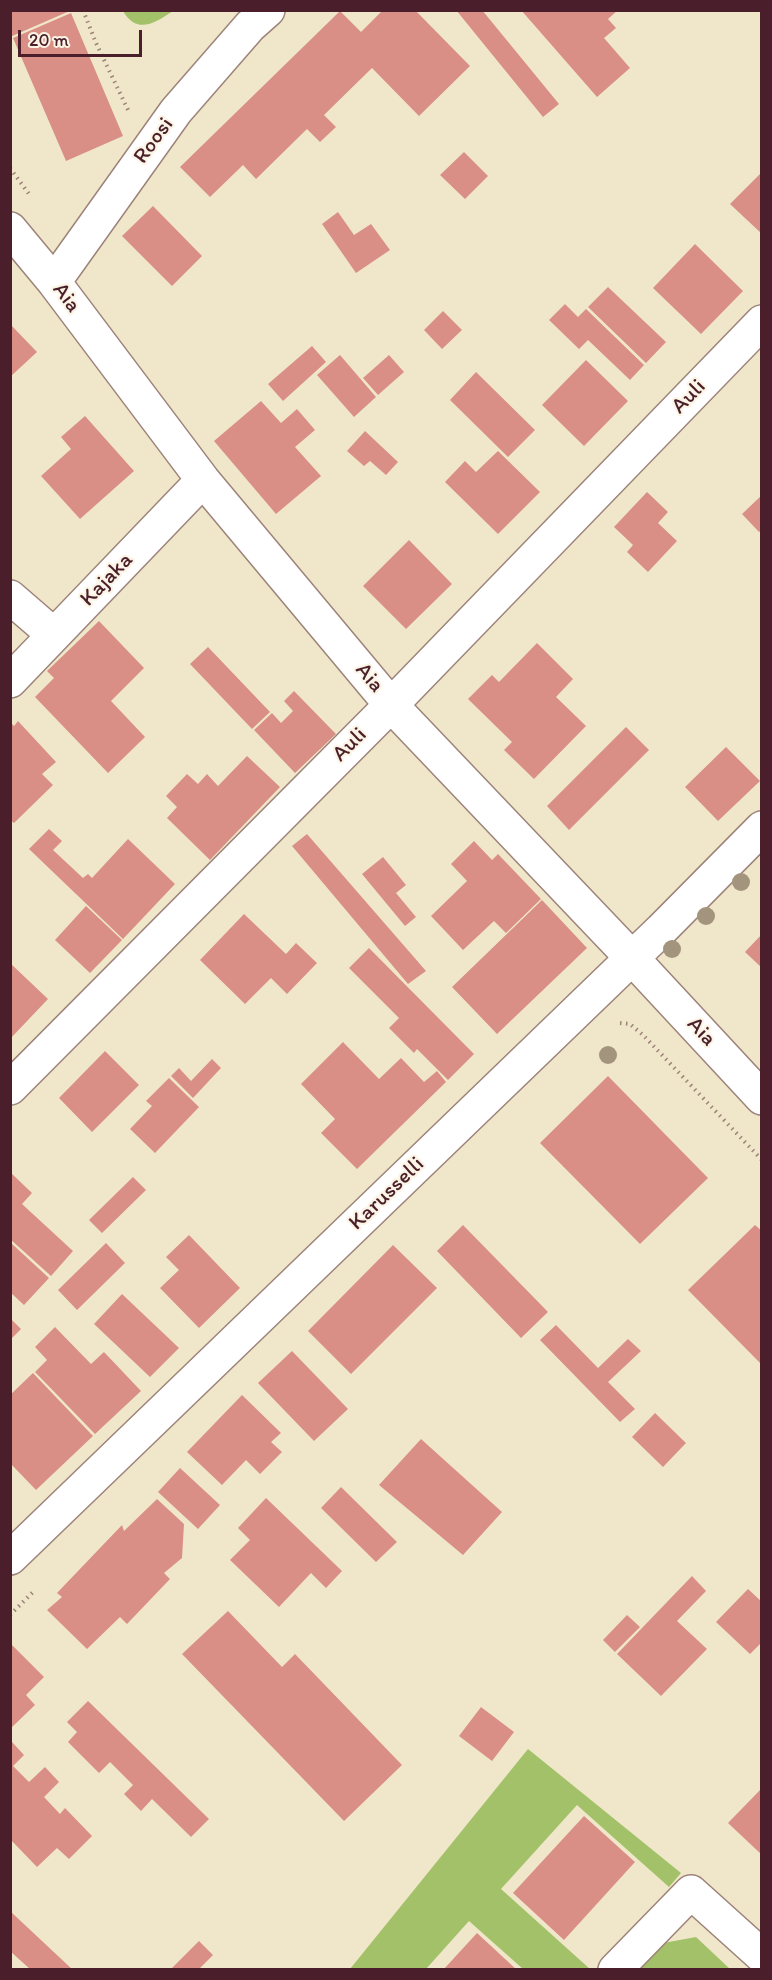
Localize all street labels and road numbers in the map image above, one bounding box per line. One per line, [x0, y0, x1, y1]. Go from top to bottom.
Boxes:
street label: Roosi [128, 113, 180, 169]
street label: Aia [46, 278, 86, 318]
street label: Auli [666, 374, 712, 420]
street label: Kajaka [75, 548, 139, 612]
street label: Aia [349, 658, 389, 698]
street label: Auli [327, 722, 373, 768]
street label: Aia [681, 1012, 721, 1052]
street label: Karusselli [344, 1152, 430, 1236]

